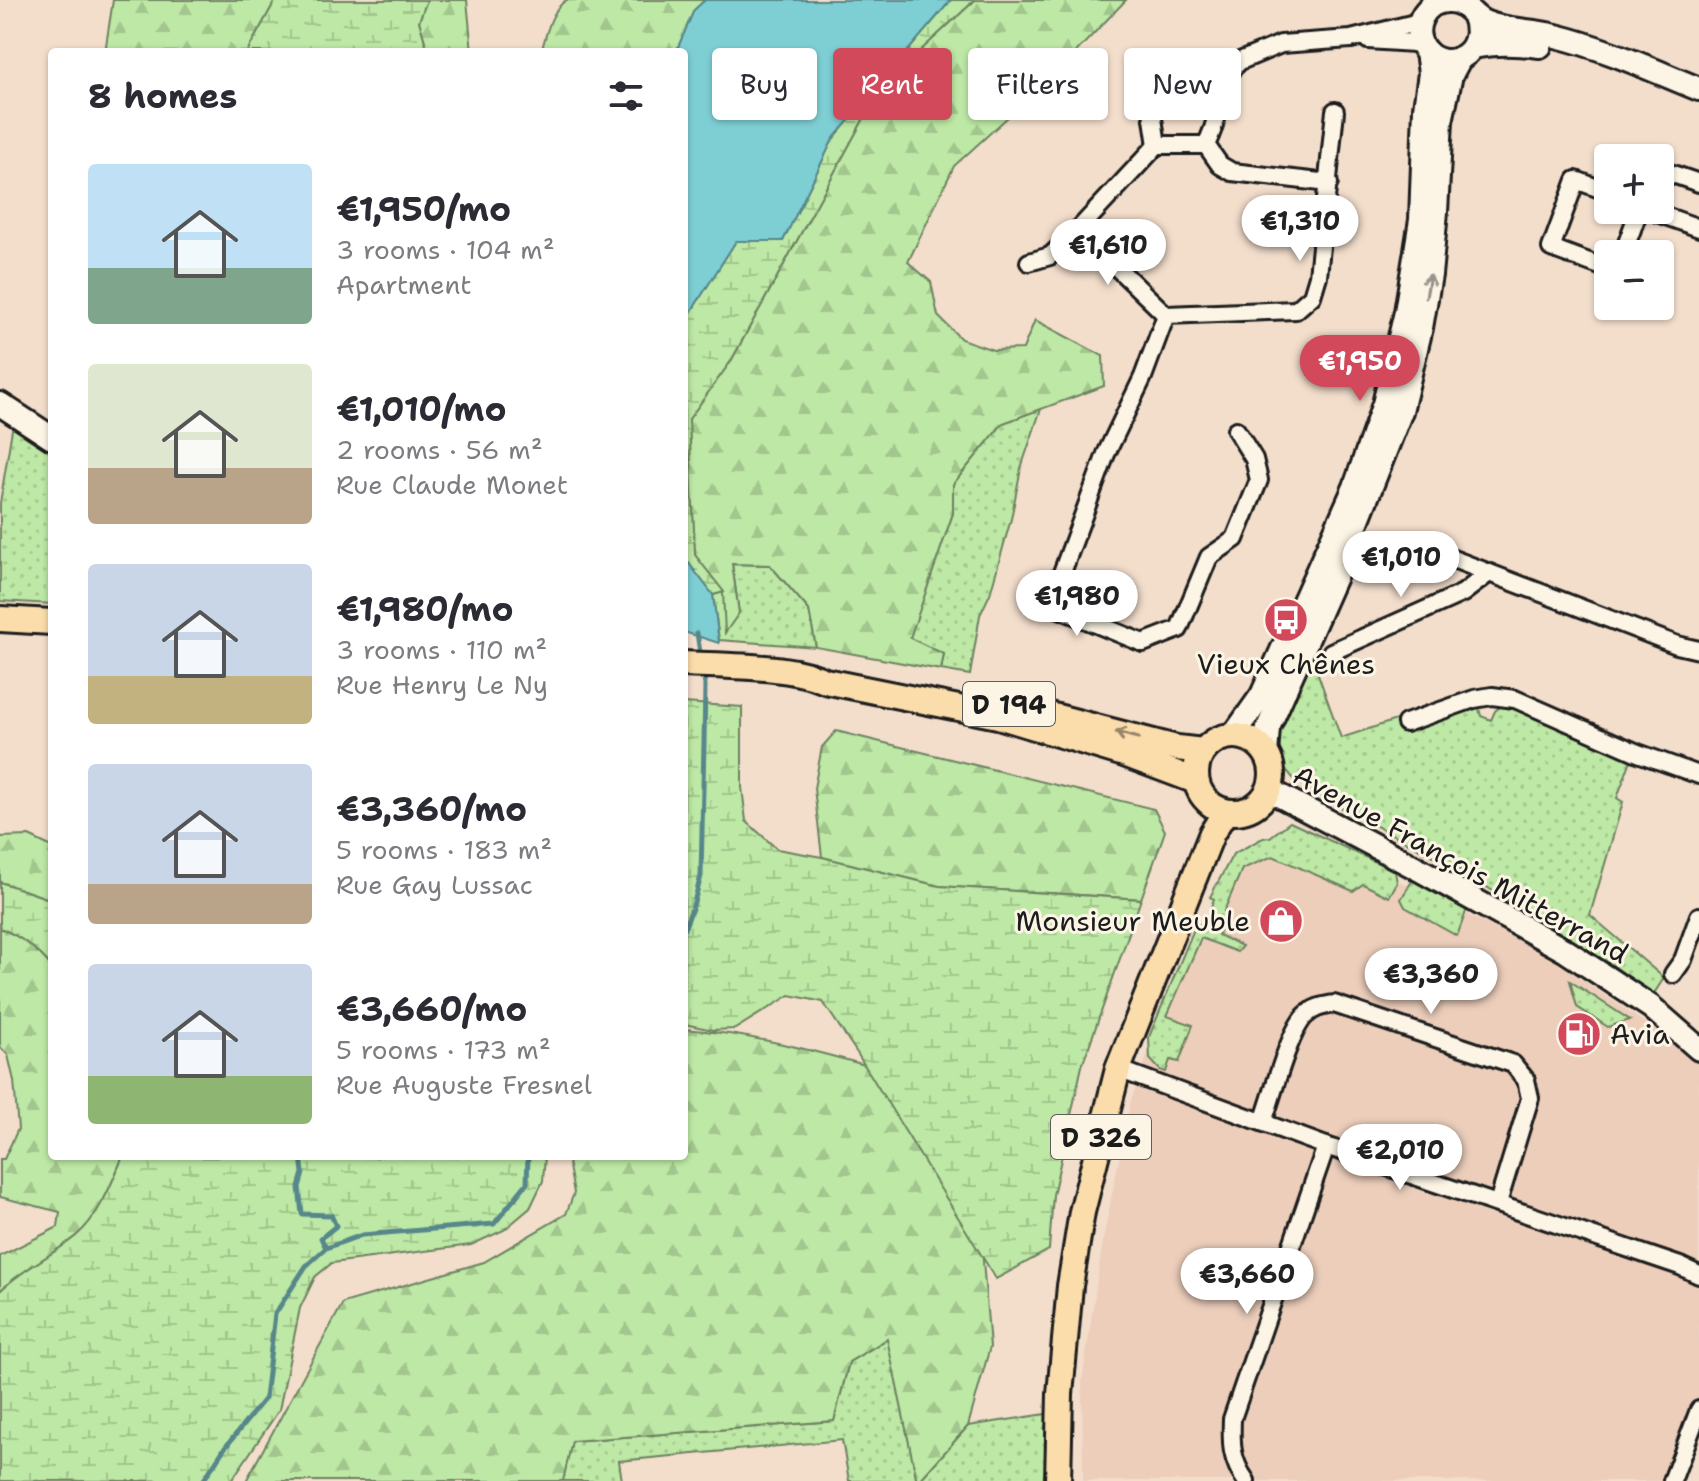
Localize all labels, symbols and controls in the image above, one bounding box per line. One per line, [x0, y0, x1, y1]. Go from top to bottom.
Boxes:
chip: Buy [712, 48, 817, 120]
chip: Rent [833, 48, 952, 120]
chip: Filters [968, 48, 1108, 120]
chip: New [1124, 48, 1241, 120]
text: 8 homes [88, 73, 237, 119]
icon: filters [604, 74, 648, 118]
map controls [1594, 144, 1674, 320]
button: + [1594, 144, 1674, 224]
text: €1,950/mo [336, 186, 511, 232]
pin: €1,310 [1235, 195, 1365, 263]
icon: home [152, 196, 248, 292]
text: €1,310 [1260, 203, 1340, 238]
pin: €1,610 [1043, 219, 1173, 287]
text: €1,610 [1068, 227, 1148, 262]
text: 3 rooms · 104 m² [336, 232, 555, 267]
button: − [1594, 240, 1674, 320]
text: Apartment [336, 267, 472, 302]
one-way arrow [1422, 274, 1437, 299]
pin: €1,950 [1295, 335, 1425, 403]
text: €1,950 [1318, 343, 1402, 378]
text: €1,010/mo [336, 386, 507, 432]
icon: home [152, 396, 248, 492]
text: 2 rooms · 56 m² [336, 432, 543, 467]
text: Rue Claude Monet [336, 467, 568, 502]
pin: €1,010 [1336, 531, 1466, 599]
text: €1,010 [1360, 539, 1442, 574]
pin: €1,980 [1012, 570, 1142, 638]
text: €1,980 [1034, 578, 1120, 613]
text: €1,980/mo [336, 586, 513, 632]
icon: home [152, 596, 248, 692]
bus stop icon: Vieux Chênes [1262, 596, 1310, 644]
text: 3 rooms · 110 m² [336, 632, 547, 667]
place label: Vieux Chênes [1197, 645, 1375, 683]
text: Rue Henry Le Ny [336, 667, 548, 702]
road number: D 194 [963, 682, 1055, 726]
one-way arrow [1115, 726, 1141, 741]
street label: Avenue François Mitterrand [1286, 756, 1636, 972]
text: €3,360/mo [336, 786, 527, 832]
icon: home [152, 796, 248, 892]
text: 5 rooms · 183 m² [336, 832, 552, 867]
text: Rue Gay Lussac [336, 867, 533, 902]
shop icon: Monsieur Meuble [1257, 897, 1305, 945]
place label: Monsieur Meuble [1016, 902, 1250, 940]
pin: €3,360 [1366, 948, 1496, 1016]
text: €3,360 [1383, 956, 1479, 991]
text: €3,660/mo [336, 986, 527, 1032]
icon: home [152, 996, 248, 1092]
fuel station icon: Avia [1555, 1010, 1603, 1058]
place label: Avia [1610, 1015, 1670, 1053]
text: 5 rooms · 173 m² [336, 1032, 551, 1067]
text: Rue Auguste Fresnel [336, 1067, 592, 1102]
road number: D 326 [1051, 1115, 1151, 1159]
pin: €2,010 [1335, 1124, 1465, 1192]
text: €2,010 [1355, 1132, 1445, 1167]
pin: €3,660 [1182, 1248, 1312, 1316]
text: €3,660 [1199, 1256, 1295, 1291]

